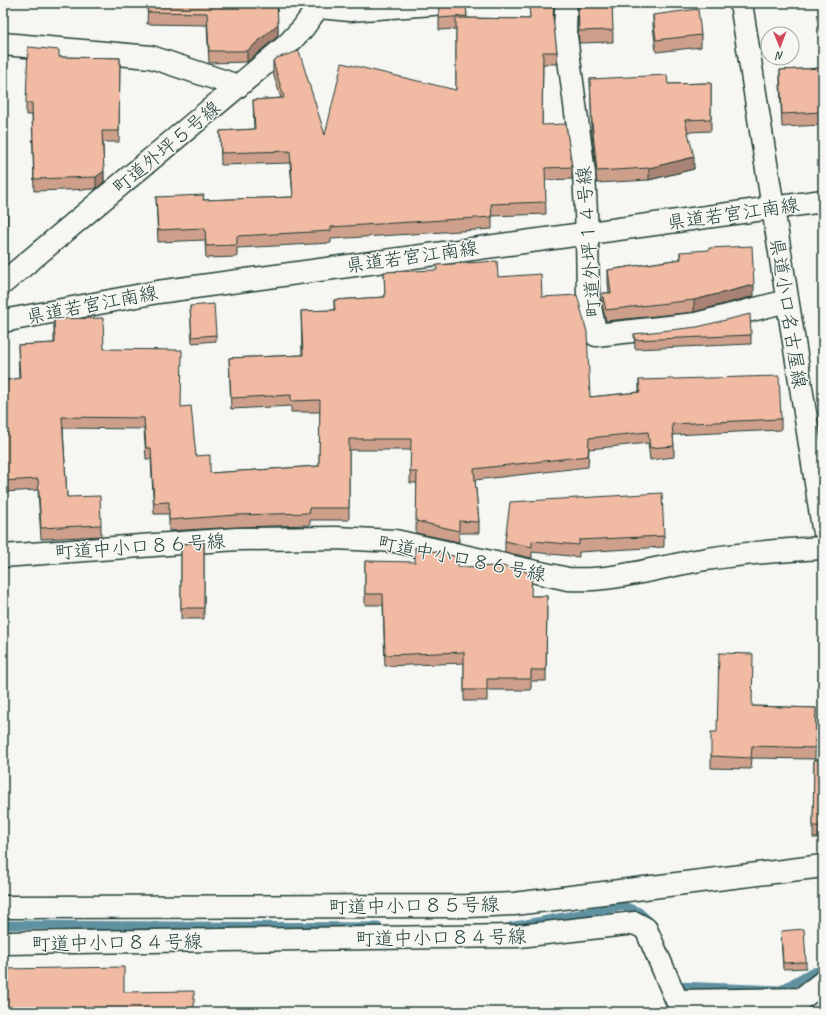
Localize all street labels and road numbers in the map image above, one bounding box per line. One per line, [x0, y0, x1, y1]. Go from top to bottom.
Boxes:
street label: 町道外坪５号線 [108, 96, 225, 200]
street label: 町道外坪１４号線 [572, 165, 606, 319]
street label: 県道若宮江南線 [666, 193, 801, 235]
street label: 県道若宮江南線 [345, 236, 480, 278]
street label: 県道小口名古屋線 [764, 236, 812, 390]
street label: 県道若宮江南線 [25, 281, 160, 329]
street label: 町道中小口８６号線 [54, 529, 226, 565]
street label: 町道中小口８６号線 [376, 531, 548, 587]
street label: 町道中小口８５号線 [328, 893, 500, 919]
street label: 町道中小口８４号線 [355, 925, 527, 951]
street label: 町道中小口８４号線 [31, 930, 203, 956]

